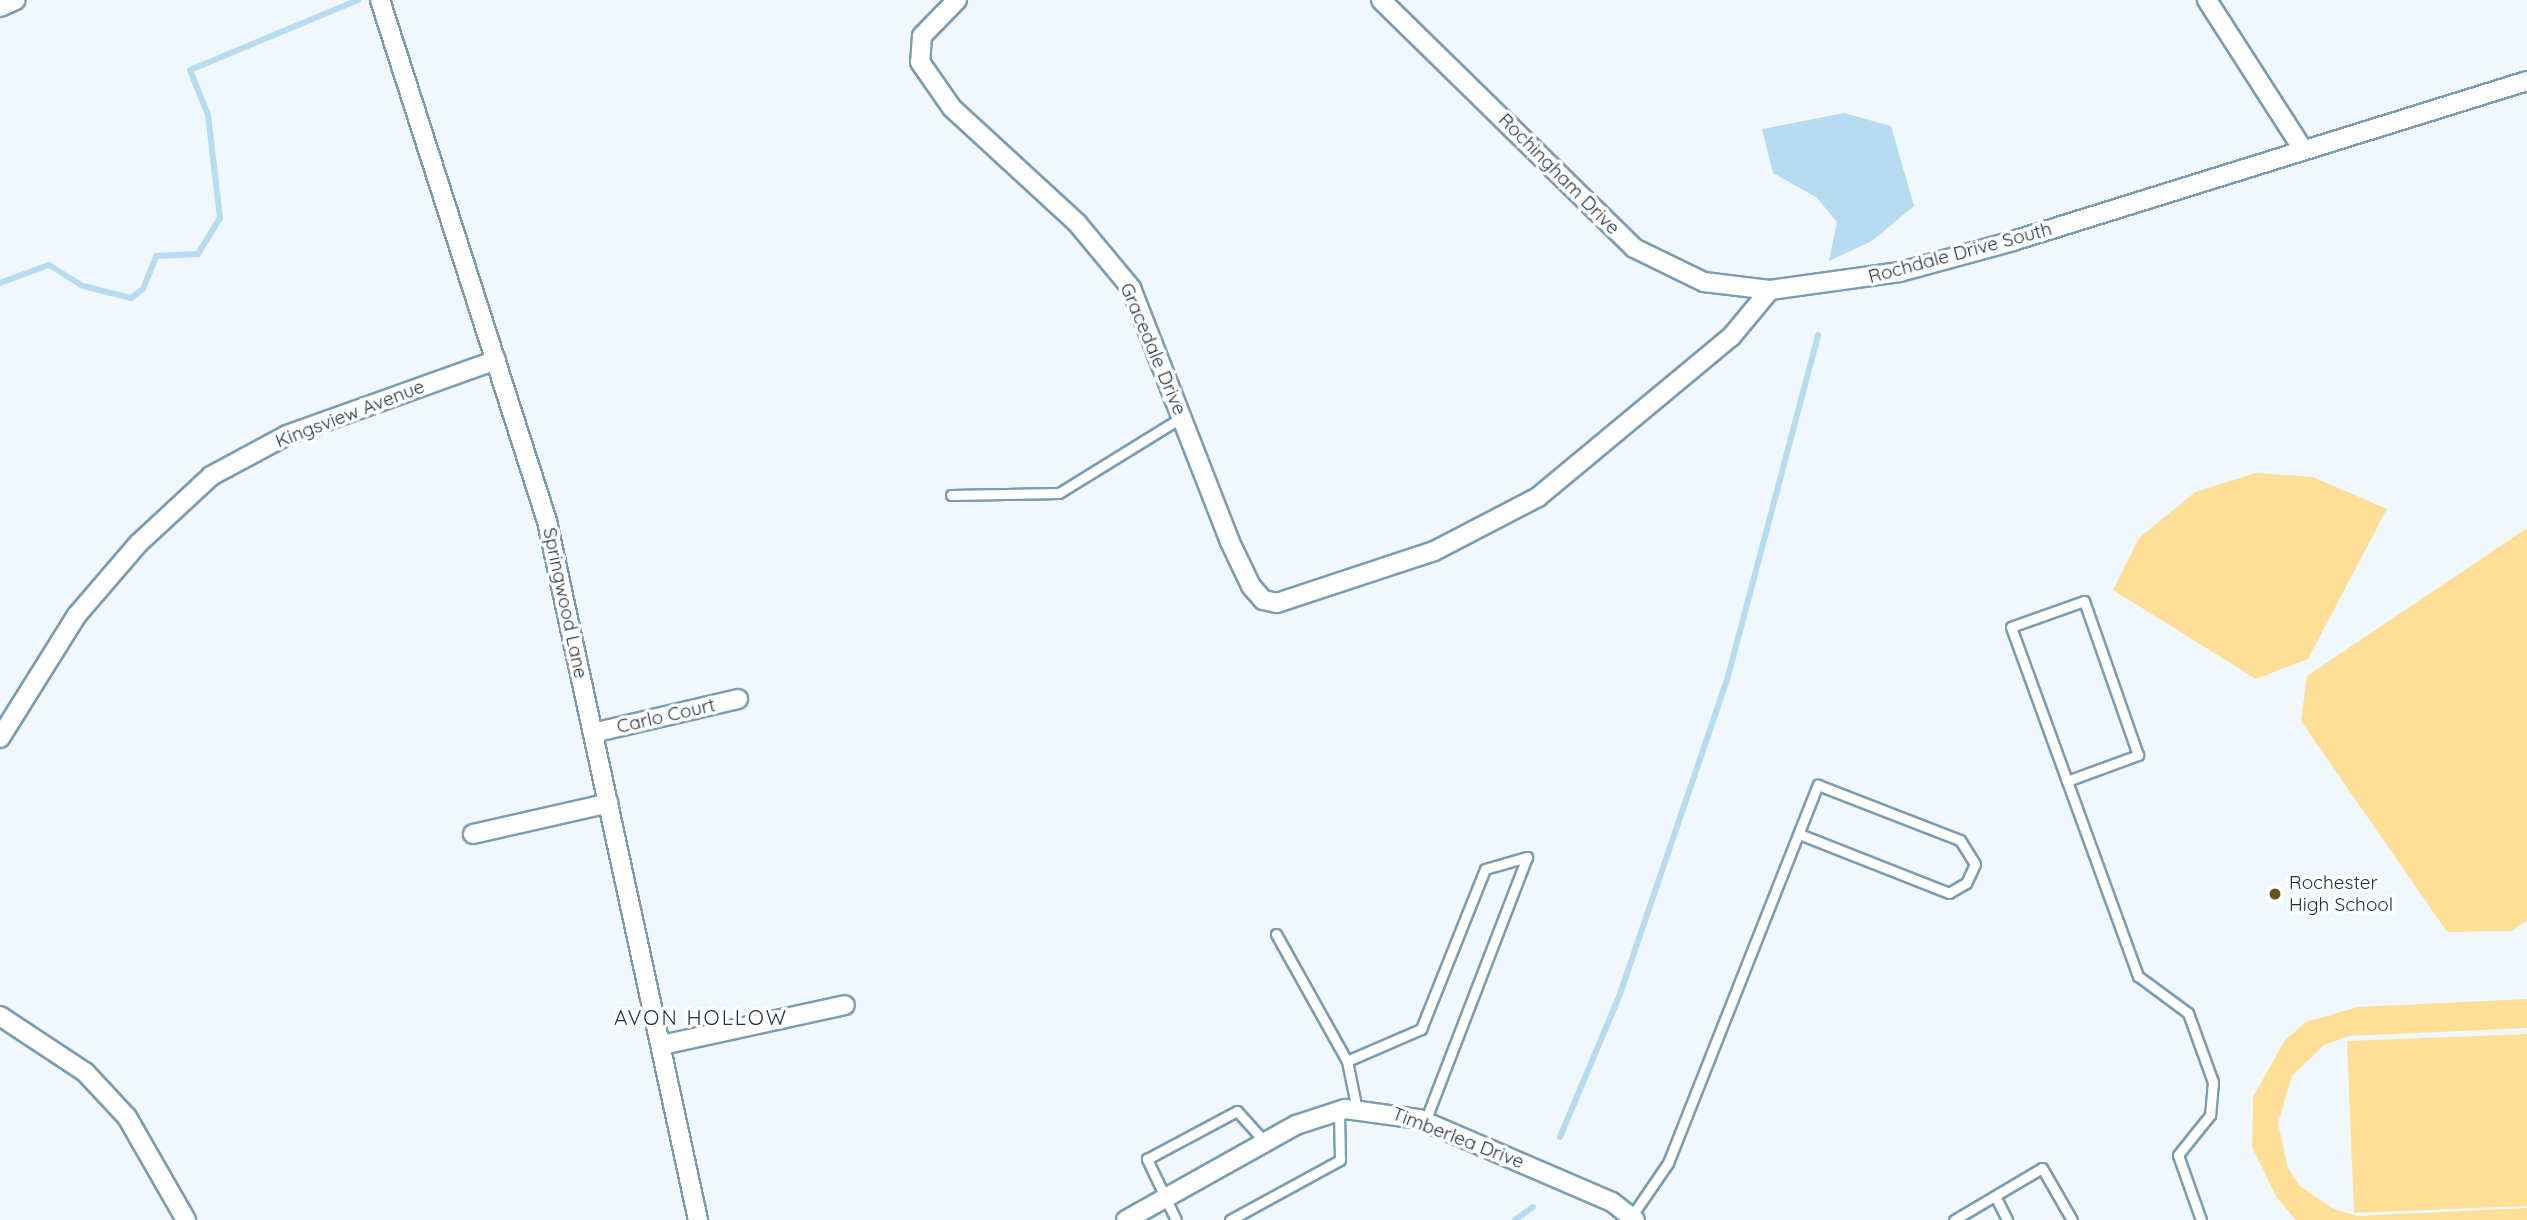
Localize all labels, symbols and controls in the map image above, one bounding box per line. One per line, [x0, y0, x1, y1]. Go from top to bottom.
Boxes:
street label: Rochingham Drive [1494, 109, 1624, 239]
street label: Rochdale Drive South [1866, 218, 2054, 288]
street label: Gracedale Drive [1115, 280, 1191, 418]
street label: Kingsview Avenue [272, 375, 428, 453]
street label: Springwood Lane [538, 525, 592, 681]
street label: Carlo Court [614, 694, 718, 738]
place label: Rochester High School [2289, 872, 2393, 916]
marker: Rochester High School [2267, 886, 2283, 902]
district label: AVON HOLLOW [615, 1004, 787, 1030]
street label: Timberlea Drive [1389, 1102, 1527, 1174]

